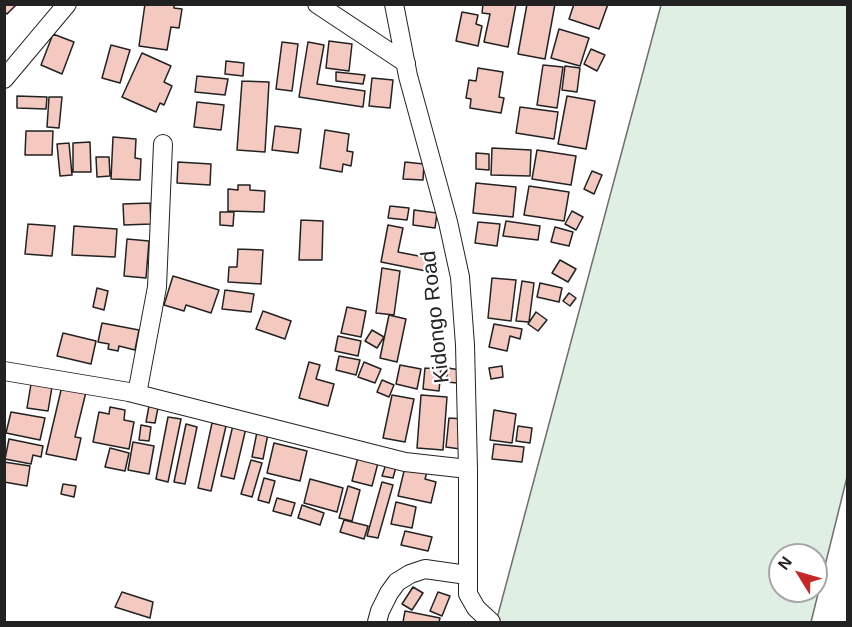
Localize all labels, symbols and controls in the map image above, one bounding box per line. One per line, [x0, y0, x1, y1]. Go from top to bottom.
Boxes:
street label: Kidongo Road [417, 249, 455, 385]
north arrow [768, 543, 828, 603]
text: N [775, 553, 795, 573]

